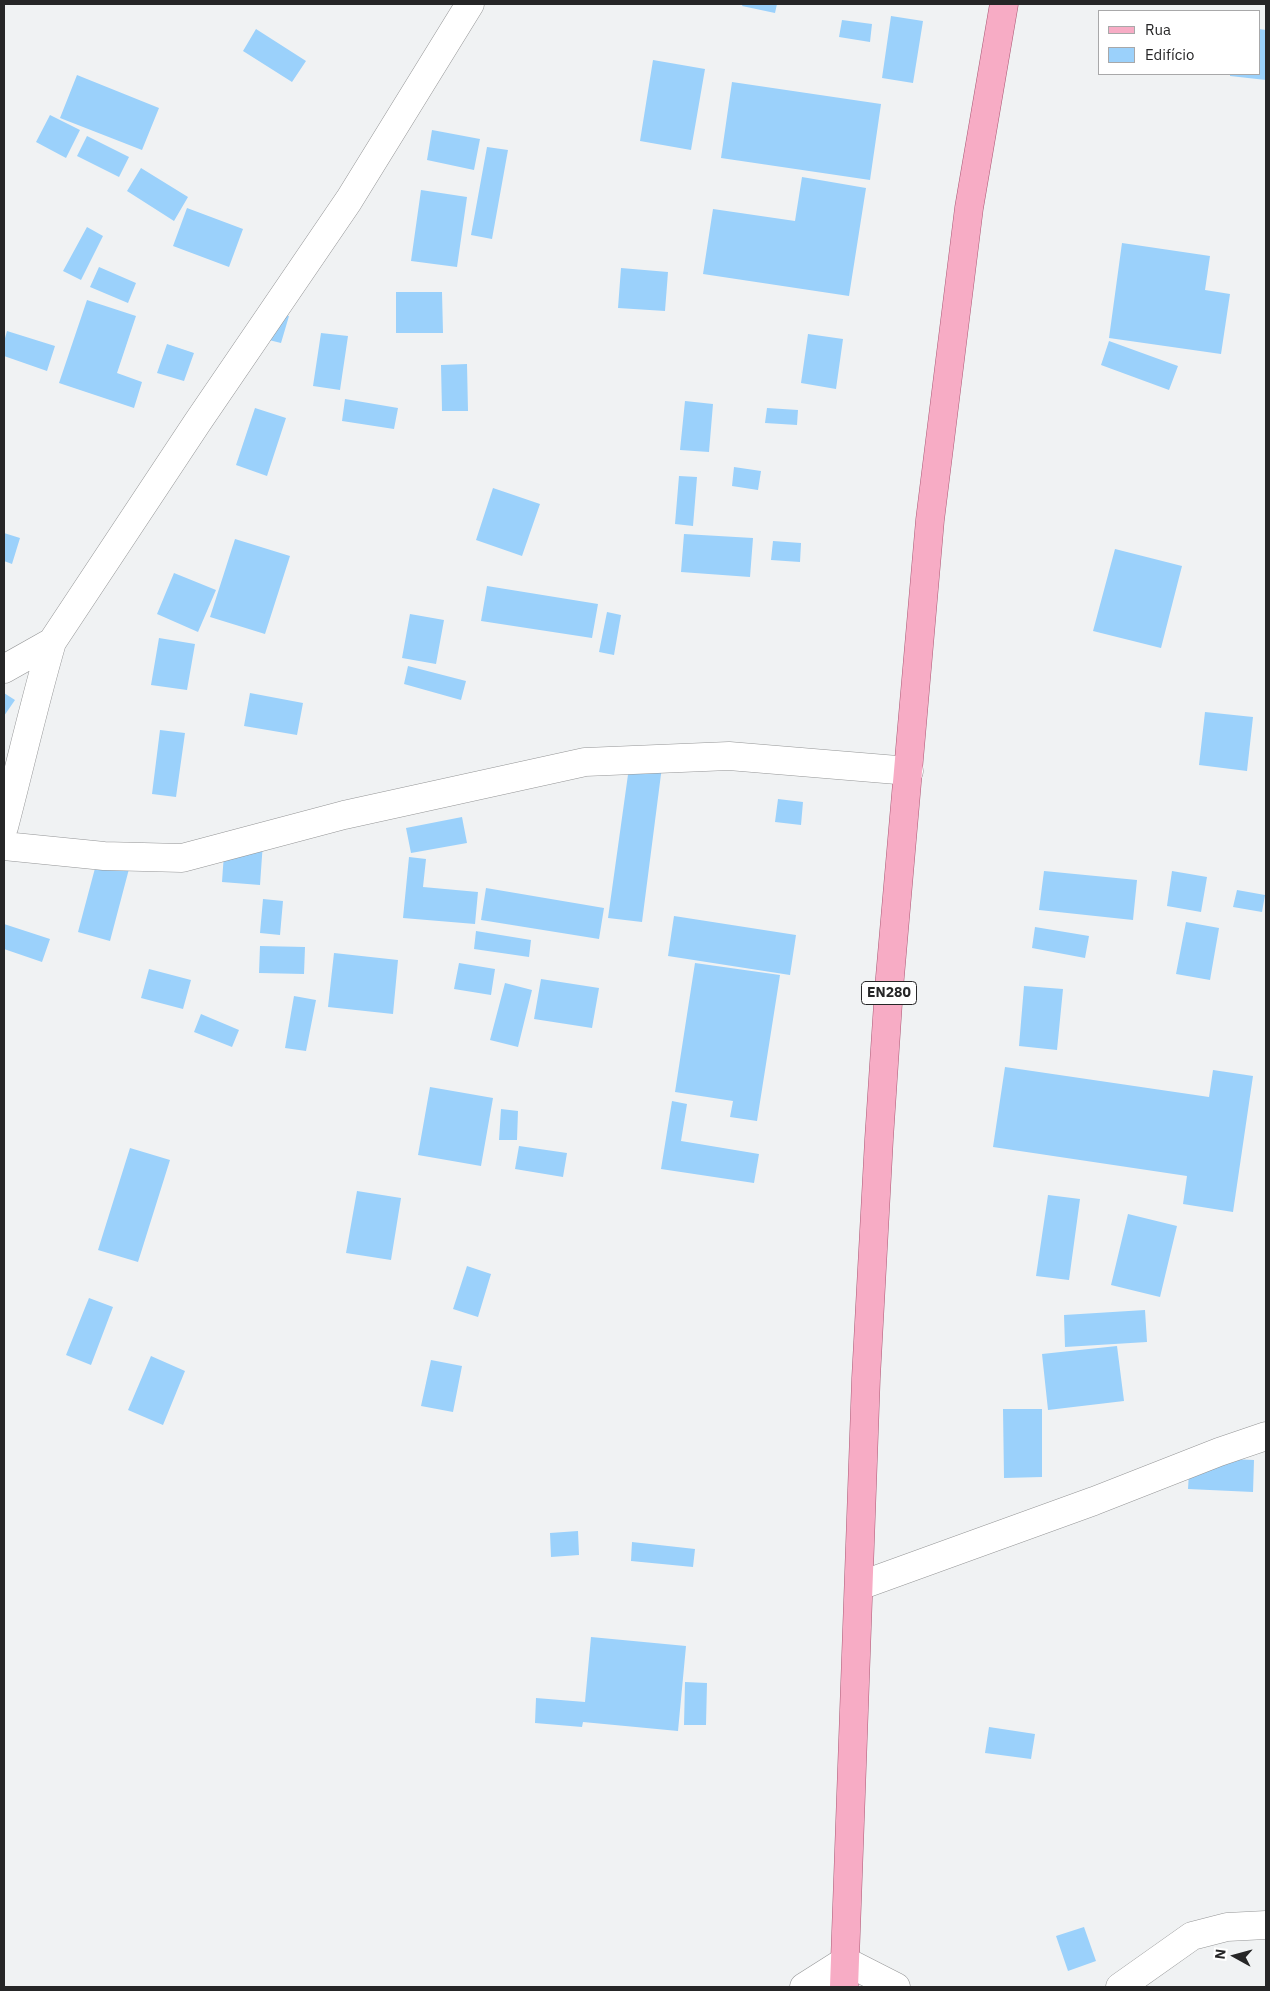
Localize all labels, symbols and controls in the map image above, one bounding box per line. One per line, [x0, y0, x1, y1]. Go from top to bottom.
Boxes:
legend [1098, 10, 1260, 75]
text: Rua [1145, 20, 1171, 39]
text: Edifício [1145, 45, 1194, 64]
road number: EN280 [862, 981, 916, 1004]
north arrow [1210, 1931, 1260, 1981]
text: N [1211, 1948, 1230, 1960]

